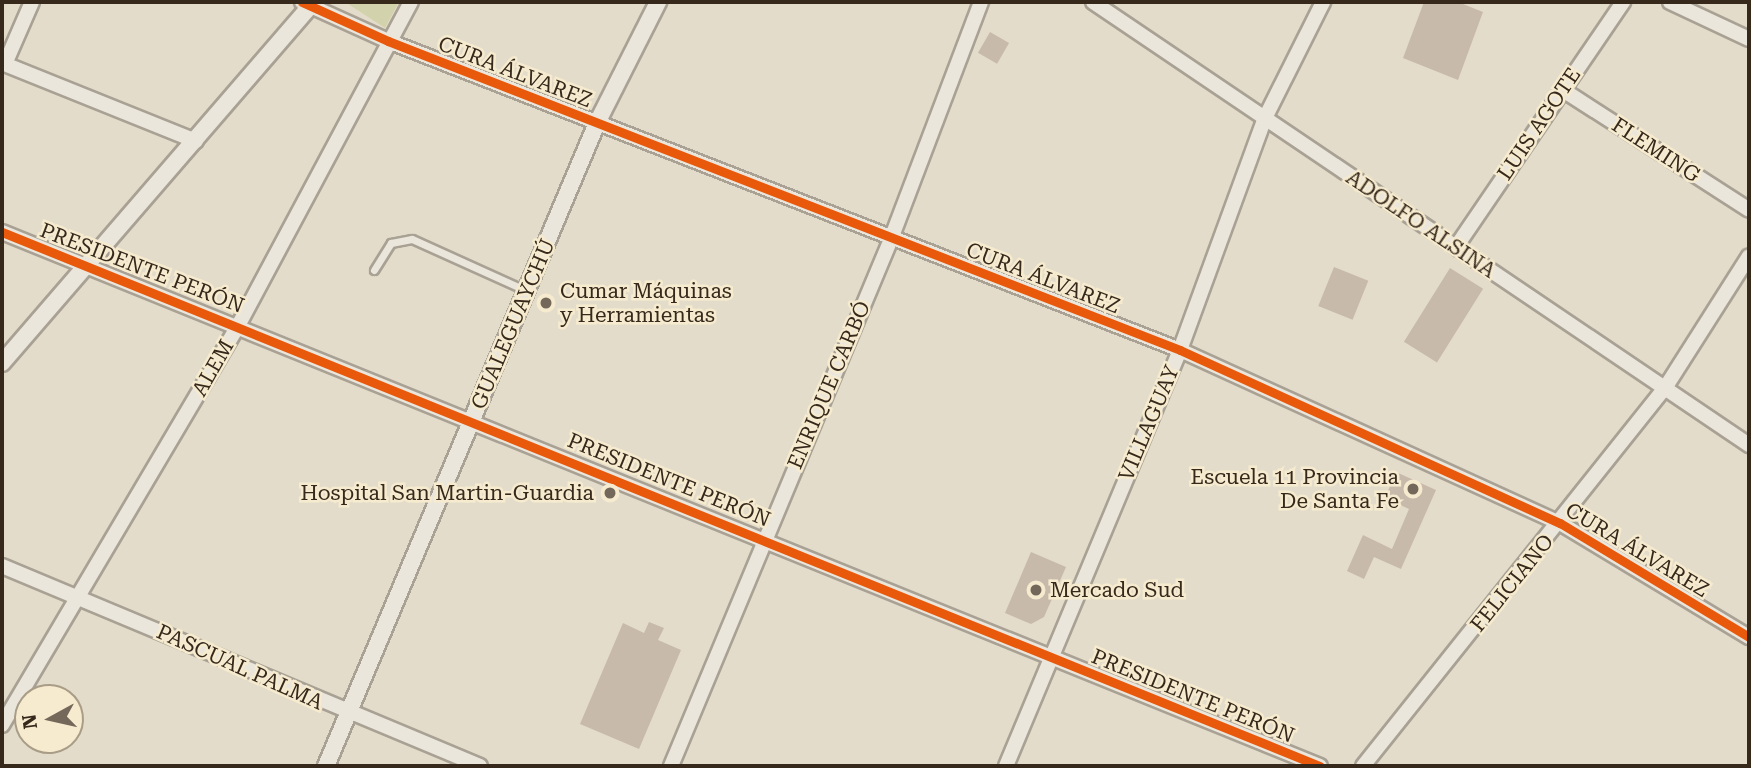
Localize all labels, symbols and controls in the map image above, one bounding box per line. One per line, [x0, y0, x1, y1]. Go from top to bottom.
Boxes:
street label: CURA ÁLVAREZ [435, 31, 595, 113]
street label: LUIS AGOTE [1492, 63, 1586, 185]
street label: FLEMING [1607, 112, 1705, 188]
street label: ADOLFO ALSINA [1341, 165, 1501, 283]
street label: PRESIDENTE PERÓN [36, 217, 248, 319]
street label: GUALEGUAYCHÚ [466, 235, 560, 413]
street label: CURA ÁLVAREZ [963, 237, 1123, 319]
place label: Cumar Máquinas y Herramientas [560, 278, 732, 328]
marker: Cumar Máquinas y Herramientas [538, 295, 554, 311]
street label: ENRIQUE CARBÓ [782, 297, 876, 473]
street label: ALEM [187, 335, 239, 401]
street label: VILLAGUAY [1113, 361, 1185, 485]
street label: PRESIDENTE PERÓN [564, 428, 774, 532]
place label: Escuela 11 Provincia De Santa Fe [1191, 464, 1399, 514]
place label: Hospital San Martin-Guardia [300, 480, 594, 506]
marker: Escuela 11 Provincia De Santa Fe [1405, 481, 1421, 497]
marker: Hospital San Martin-Guardia [600, 483, 620, 503]
street label: CURA ÁLVAREZ [1561, 497, 1713, 603]
street label: FELICIANO [1465, 529, 1559, 637]
place label: Mercado Sud [1050, 577, 1184, 603]
marker: Mercado Sud [1028, 582, 1044, 598]
street label: PASCUAL PALMA [153, 619, 327, 715]
street label: PRESIDENTE PERÓN [1088, 644, 1298, 748]
north arrow [14, 684, 84, 754]
text: N [17, 713, 42, 731]

